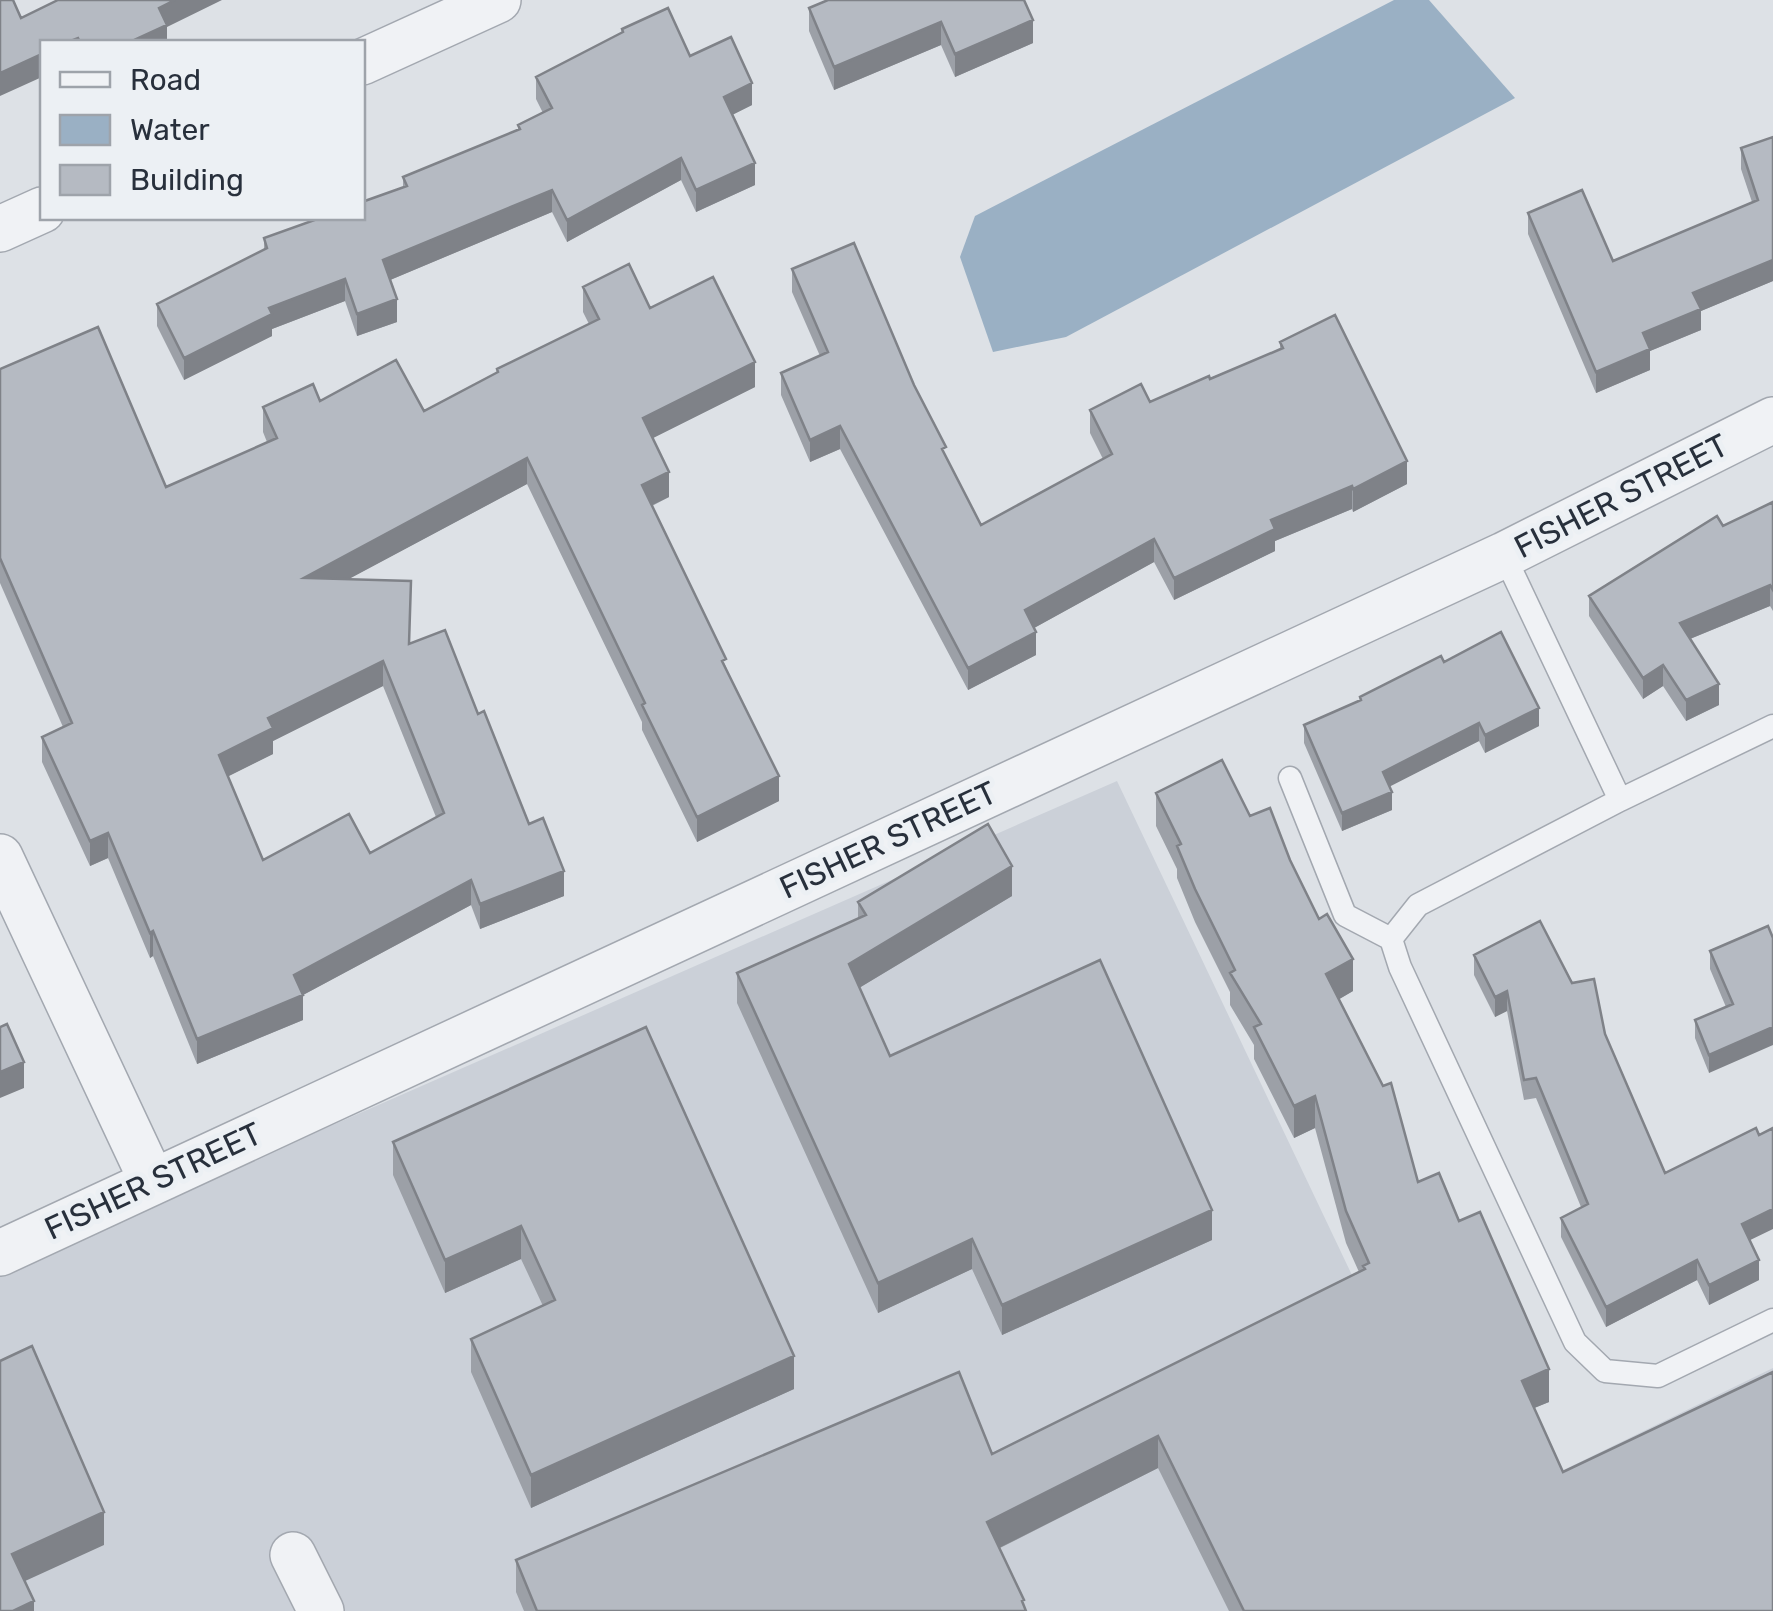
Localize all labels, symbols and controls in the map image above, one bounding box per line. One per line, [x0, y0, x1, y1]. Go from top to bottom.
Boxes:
legend [40, 40, 365, 220]
text: Road [130, 62, 201, 98]
text: Water [130, 112, 210, 148]
text: Building [130, 162, 244, 198]
street label: FISHER STREET [1508, 426, 1734, 566]
street label: FISHER STREET [774, 773, 1002, 907]
street label: FISHER STREET [39, 1114, 267, 1248]

